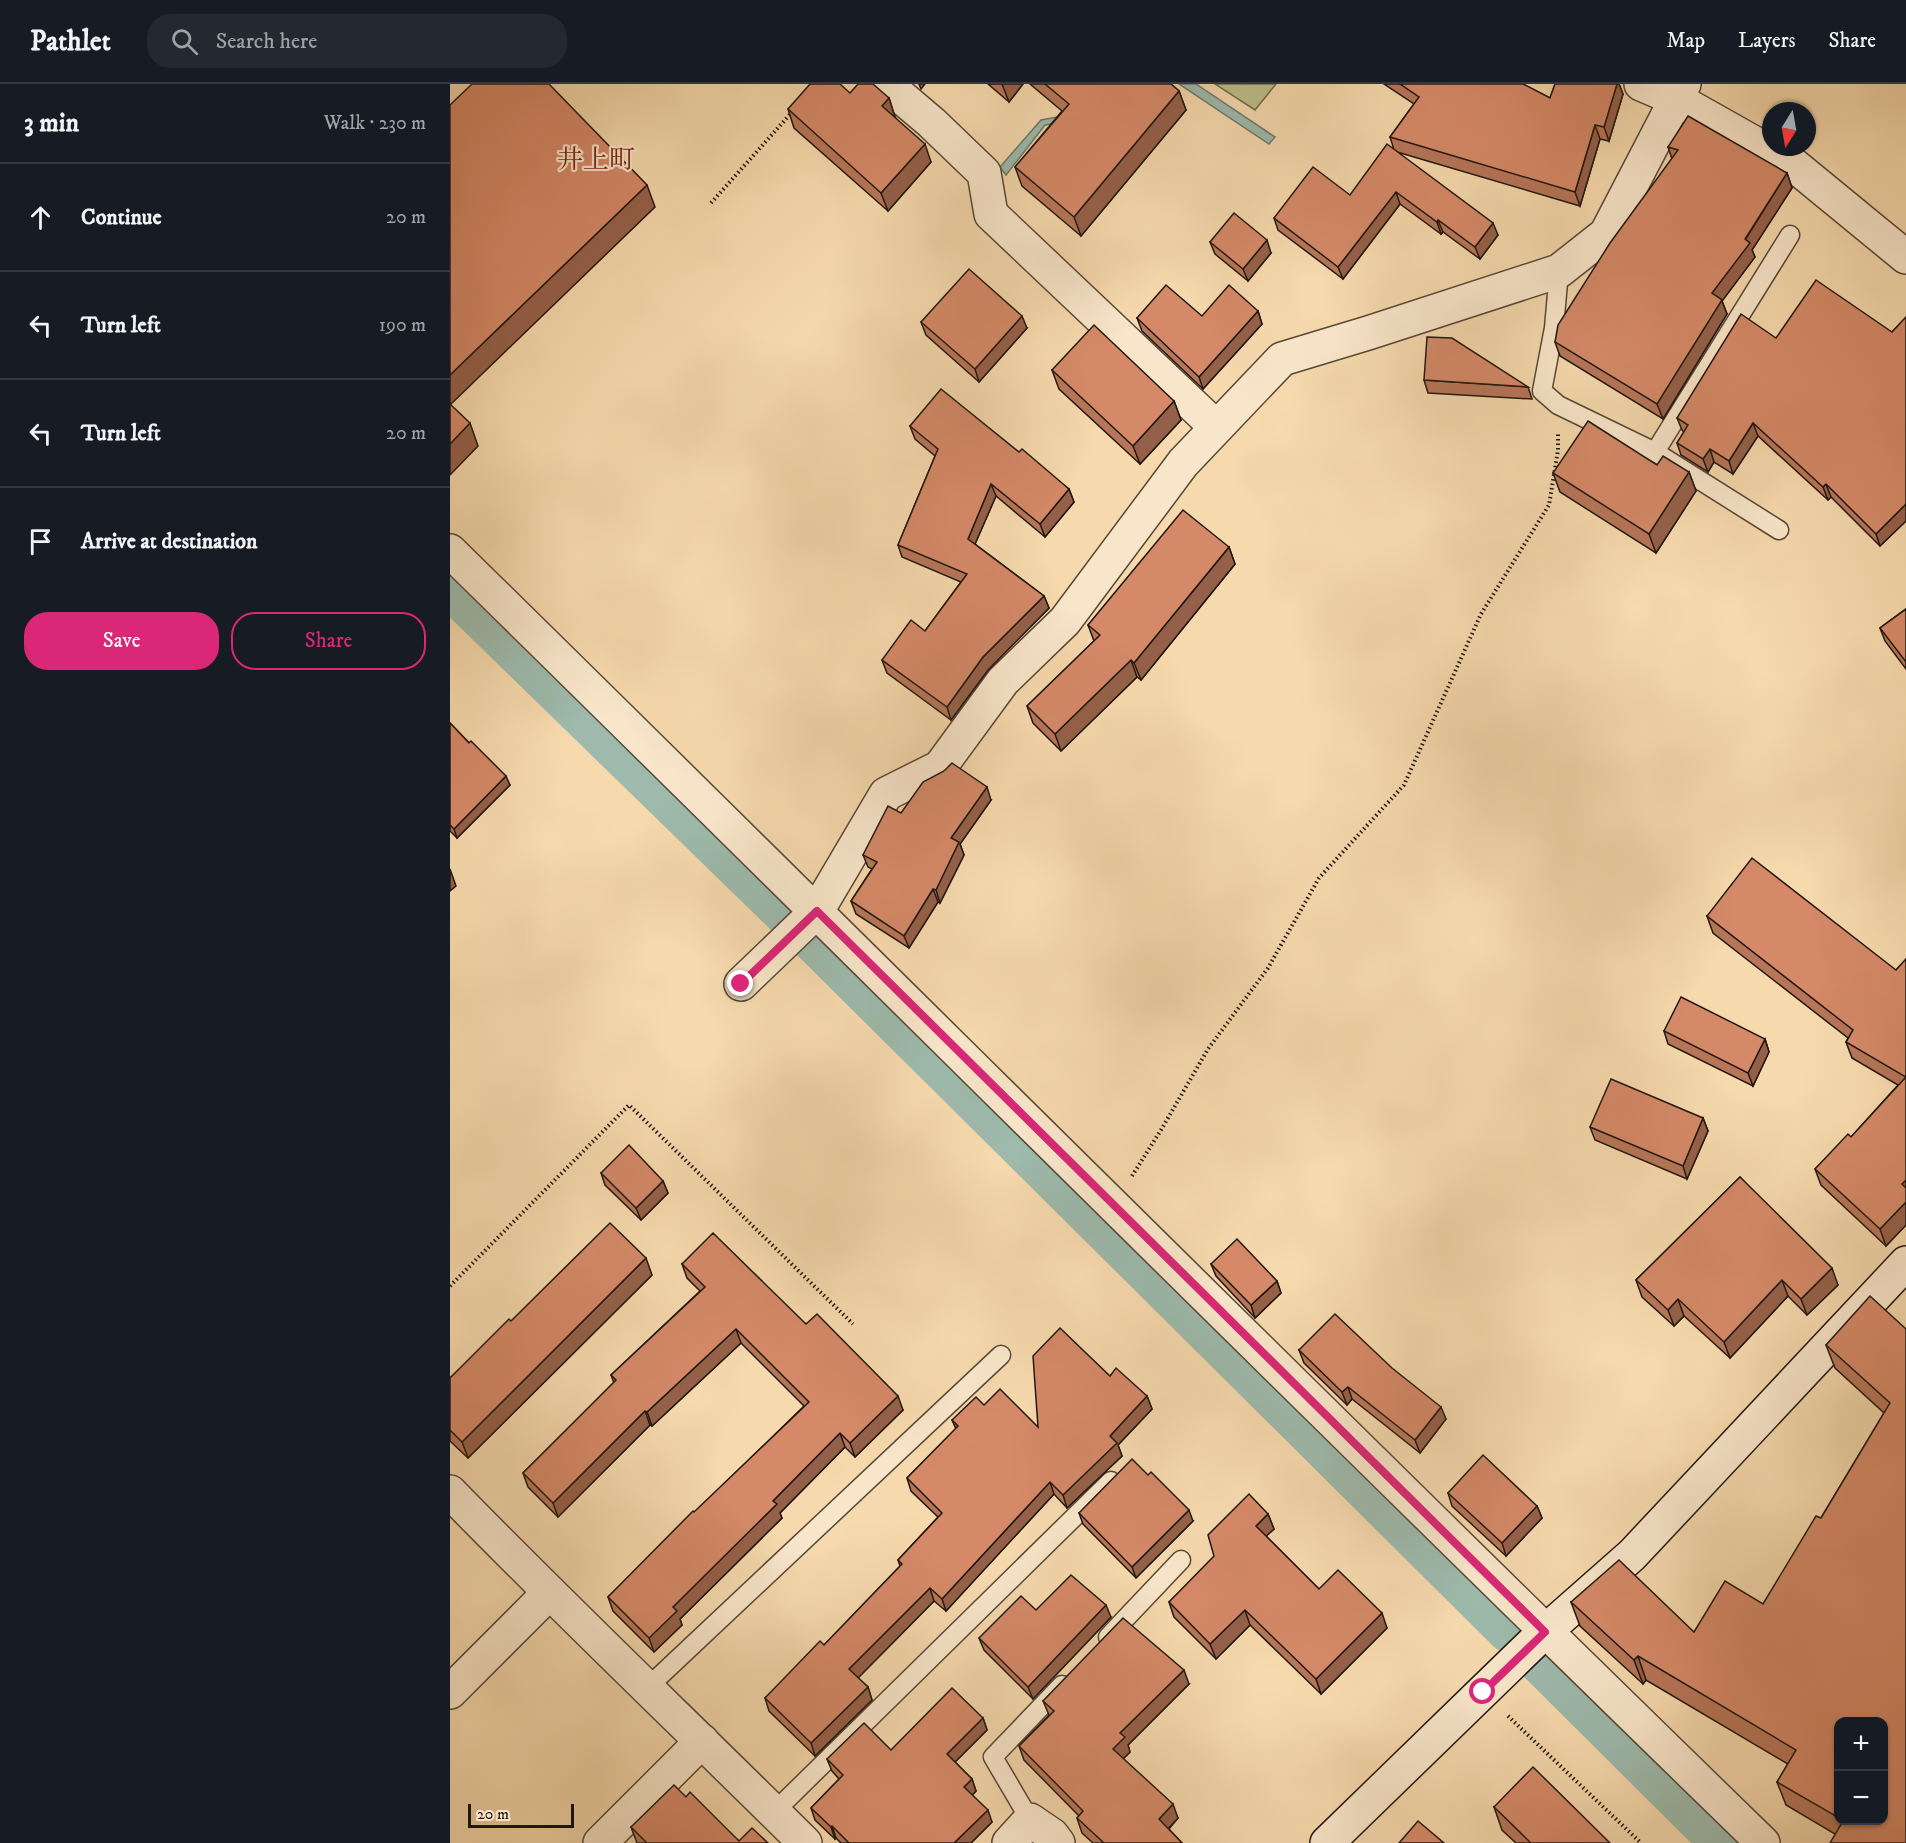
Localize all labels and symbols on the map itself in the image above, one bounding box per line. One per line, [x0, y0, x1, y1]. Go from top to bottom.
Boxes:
north arrow [1762, 102, 1816, 156]
district label: 井上町 [557, 144, 635, 177]
route end [727, 970, 753, 996]
route start [1469, 1678, 1495, 1704]
scale bar [468, 1801, 574, 1828]

